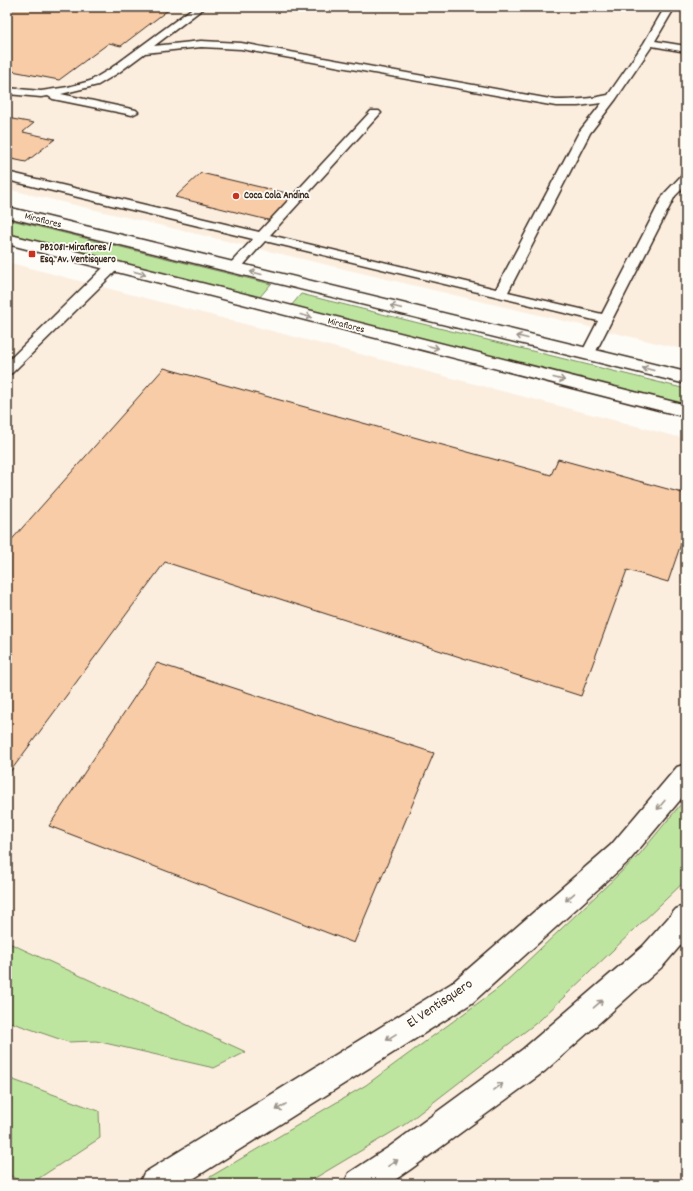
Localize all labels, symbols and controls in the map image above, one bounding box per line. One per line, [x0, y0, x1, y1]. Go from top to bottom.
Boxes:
place label: Coca Cola Andina [244, 189, 310, 203]
marker: Coca Cola Andina [231, 191, 241, 201]
street label: Miraflores [23, 210, 63, 232]
place label: PB2081-Miraflores / Esq. Av. Ventisquero [40, 241, 116, 267]
marker: PB2081-Miraflores / Esq. Av. Ventisquero [27, 249, 37, 259]
one-way arrow [250, 268, 263, 276]
one-way arrow [133, 270, 146, 277]
one-way arrow [390, 302, 403, 310]
one-way arrow [300, 312, 313, 320]
street label: Miraflores [326, 315, 366, 337]
one-way arrow [516, 333, 529, 341]
one-way arrow [426, 344, 439, 351]
one-way arrow [642, 364, 655, 372]
one-way arrow [552, 376, 565, 383]
one-way arrow [656, 800, 665, 810]
one-way arrow [565, 893, 575, 902]
street label: El Ventisquero [403, 975, 477, 1033]
one-way arrow [593, 1000, 603, 1009]
one-way arrow [385, 1034, 397, 1042]
one-way arrow [492, 1082, 503, 1091]
one-way arrow [275, 1103, 287, 1111]
one-way arrow [387, 1159, 398, 1167]

